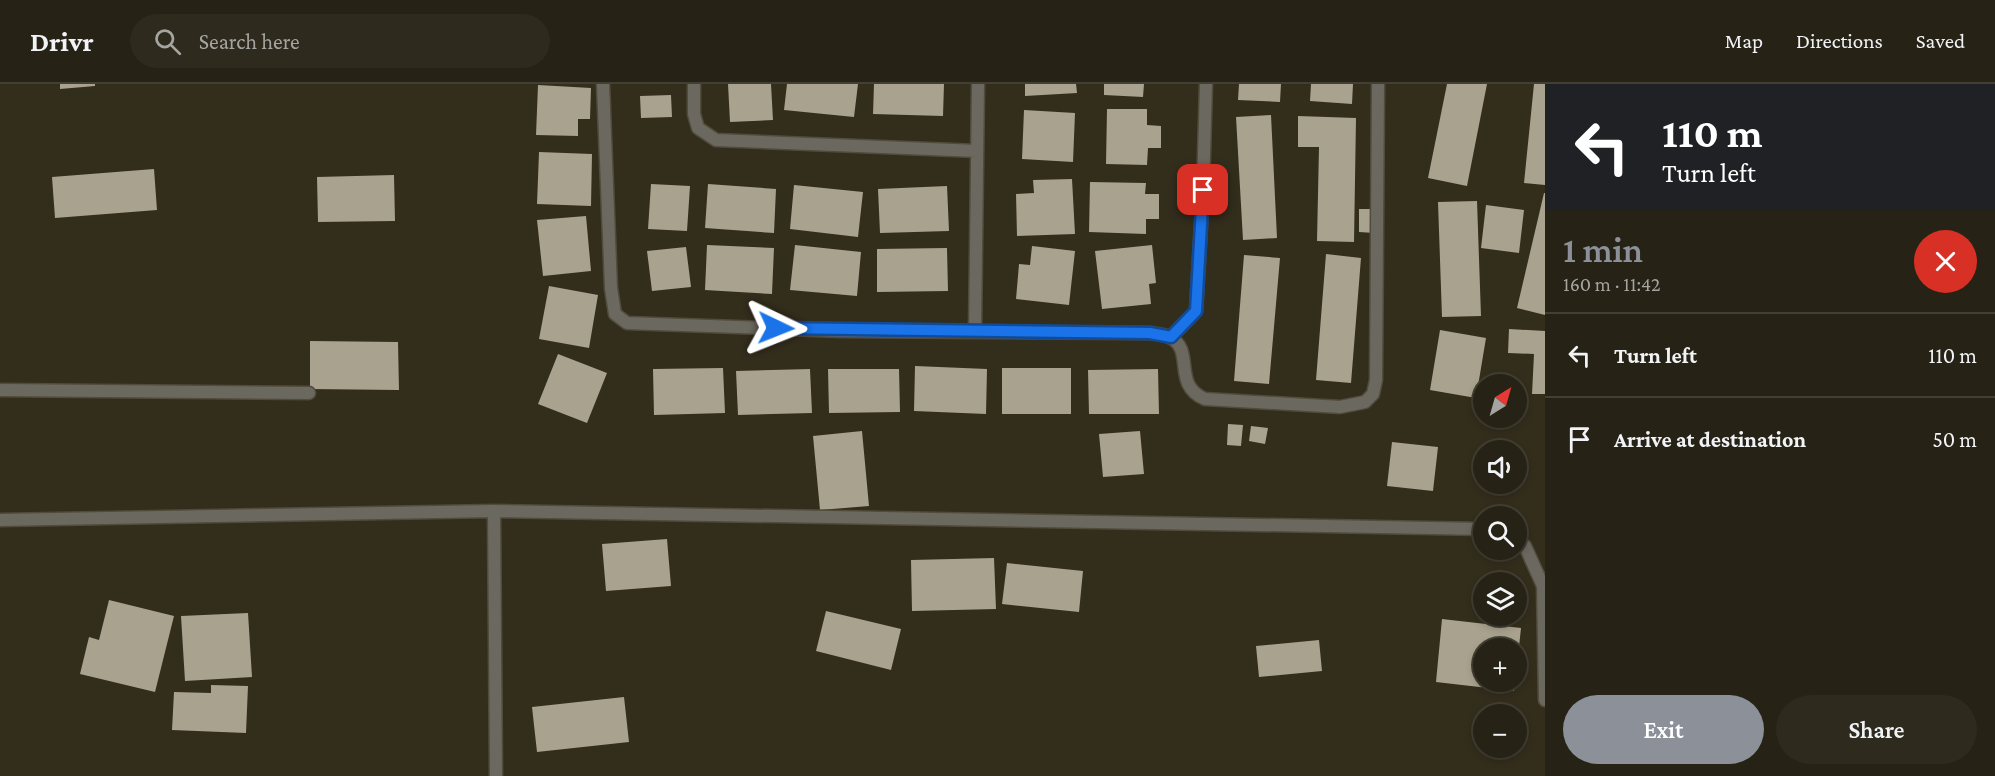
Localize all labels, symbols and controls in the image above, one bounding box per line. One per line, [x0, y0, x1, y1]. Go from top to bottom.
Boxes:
search box [130, 14, 550, 68]
icon: search [151, 25, 184, 58]
text: Drivr [30, 26, 94, 57]
text: Search here [199, 29, 300, 54]
text: Map [1725, 29, 1763, 53]
text: Directions [1796, 29, 1883, 53]
text: Saved [1916, 29, 1965, 53]
icon: left [1563, 108, 1641, 186]
text: 110 m [1662, 109, 1763, 156]
text: Turn left [1662, 158, 1756, 188]
pin [1177, 164, 1228, 215]
icon: arrive [1186, 173, 1219, 206]
text: 1 min [1563, 230, 1643, 270]
button: close [1914, 230, 1977, 293]
text: 160 m · 11:42 [1563, 273, 1661, 295]
position arrow [744, 296, 808, 360]
icon: left [1563, 339, 1596, 372]
text: Turn left [1614, 343, 1697, 368]
text: 110 m [1928, 343, 1977, 368]
north arrow [1473, 374, 1527, 428]
map controls [1473, 374, 1527, 758]
icon: arrive [1563, 423, 1596, 456]
text: Arrive at destination [1614, 427, 1806, 452]
text: 50 m [1932, 427, 1977, 452]
button: sound [1473, 440, 1527, 494]
button: search [1473, 506, 1527, 560]
button: layers [1473, 572, 1527, 626]
button: + [1473, 638, 1527, 692]
button: Exit [1563, 695, 1764, 764]
button: Share [1776, 695, 1977, 764]
button: − [1473, 704, 1527, 758]

